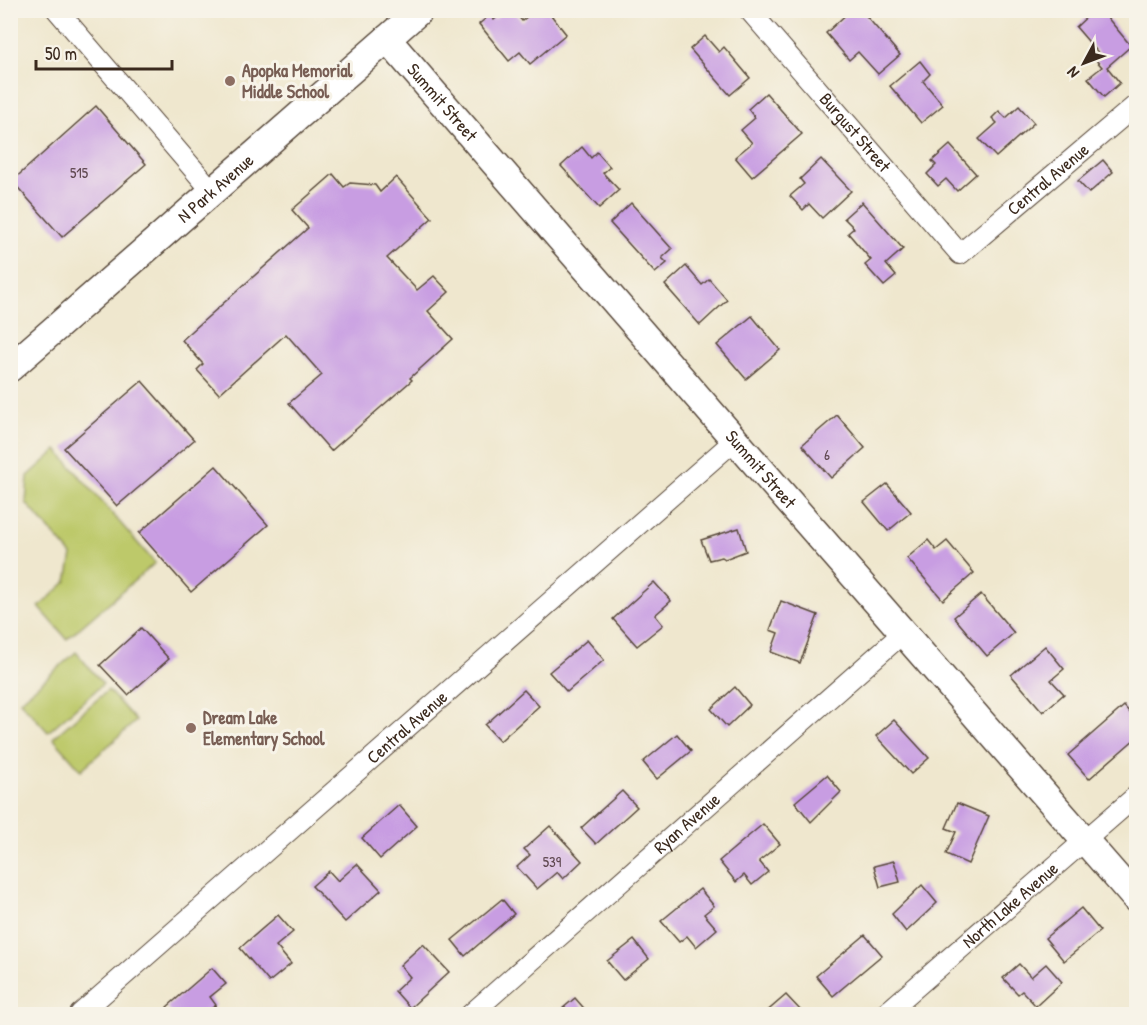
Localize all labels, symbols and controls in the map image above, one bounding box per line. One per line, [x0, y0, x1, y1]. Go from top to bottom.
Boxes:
scale bar [36, 33, 172, 71]
north arrow [1054, 33, 1114, 93]
text: 50 m [45, 41, 77, 66]
place label: Apopka Memorial Middle School [242, 58, 353, 104]
street label: Summit Street [401, 58, 484, 147]
text: N [1061, 62, 1084, 83]
marker: Apopka Memorial Middle School [223, 74, 237, 88]
street label: Burgust Street [814, 87, 897, 178]
street label: Central Avenue [1002, 137, 1094, 221]
street label: N Park Avenue [172, 148, 259, 228]
house number: 515 [70, 162, 89, 183]
street label: Summit Street [720, 425, 803, 514]
house number: 6 [824, 444, 830, 465]
street label: Central Avenue [361, 685, 453, 769]
place label: Dream Lake Elementary School [203, 705, 326, 752]
marker: Dream Lake Elementary School [184, 721, 198, 735]
street label: Ryan Avenue [648, 787, 725, 859]
house number: 539 [543, 851, 562, 872]
street label: North Lake Avenue [957, 856, 1063, 954]

